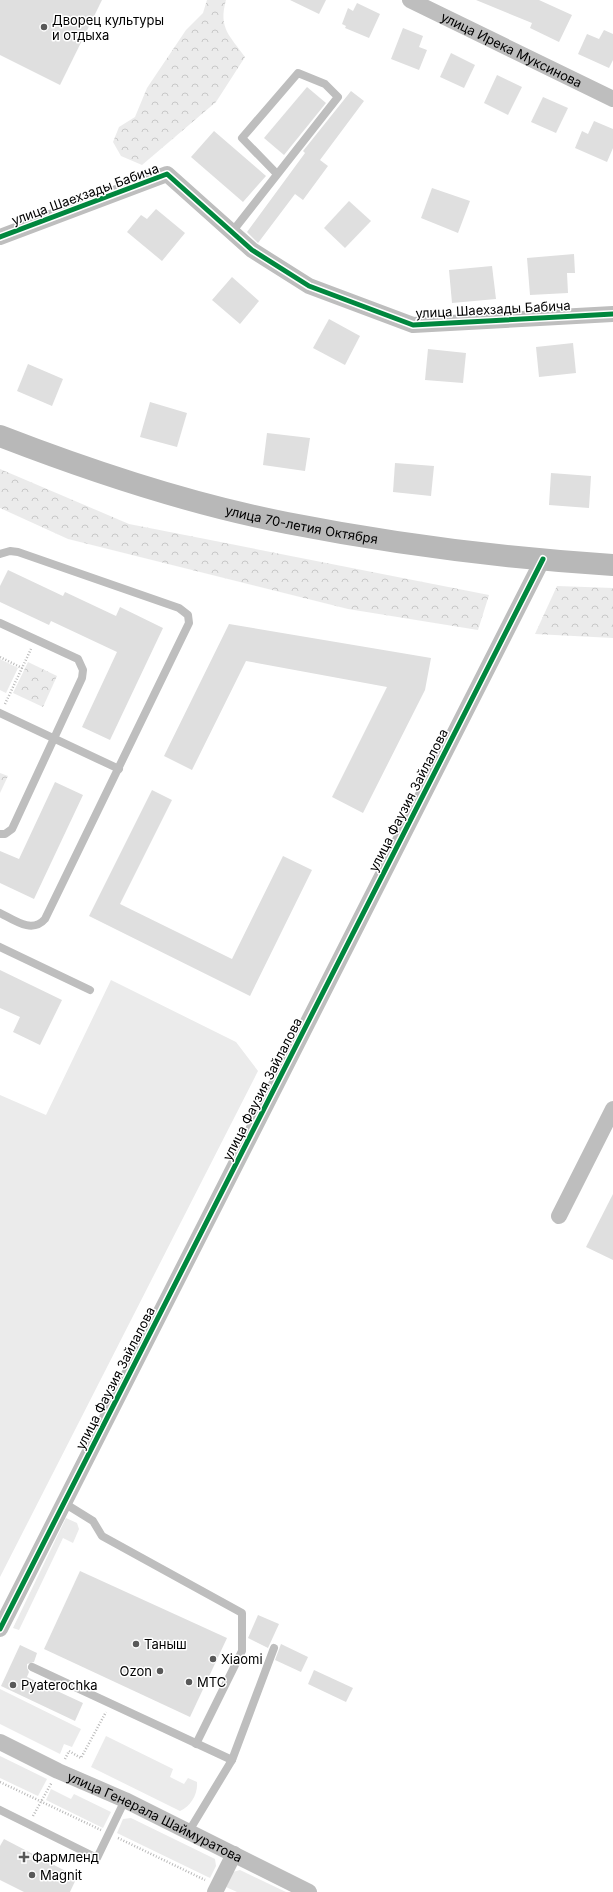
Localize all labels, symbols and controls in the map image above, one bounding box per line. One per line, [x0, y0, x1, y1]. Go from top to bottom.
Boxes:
street label: улица Ирека Муксинова [438, 8, 585, 91]
place label: Дворец культуры и отдыха [52, 12, 164, 43]
marker: Дворец культуры и отдыха [39, 22, 49, 32]
street label: улица Шаехзады Бабича [9, 160, 161, 228]
street label: улица Шаехзады Бабича [415, 297, 571, 321]
street label: улица 70-летия Октября [224, 502, 379, 547]
street label: улица Фаузия Зайлалова [365, 726, 451, 874]
street label: улица Фаузия Зайлалова [219, 1015, 305, 1163]
street label: улица Фаузия Зайлалова [72, 1304, 158, 1452]
place label: Таныш [144, 1636, 187, 1652]
marker: Таныш [131, 1639, 141, 1649]
place label: Xiaomi [221, 1651, 263, 1667]
marker: Xiaomi [208, 1654, 218, 1664]
place label: Ozon [120, 1663, 152, 1679]
marker: Ozon [155, 1666, 165, 1676]
place label: МТС [197, 1674, 226, 1690]
place label: Pyaterochka [21, 1677, 98, 1693]
marker: МТС [184, 1677, 194, 1687]
marker: Pyaterochka [8, 1680, 18, 1690]
street label: улица Генерала Шаймуратова [65, 1768, 245, 1865]
place label: Фармленд [32, 1849, 99, 1865]
marker: Фармленд [19, 1852, 29, 1862]
place label: Magnit [40, 1867, 82, 1883]
marker: Magnit [27, 1870, 37, 1880]

